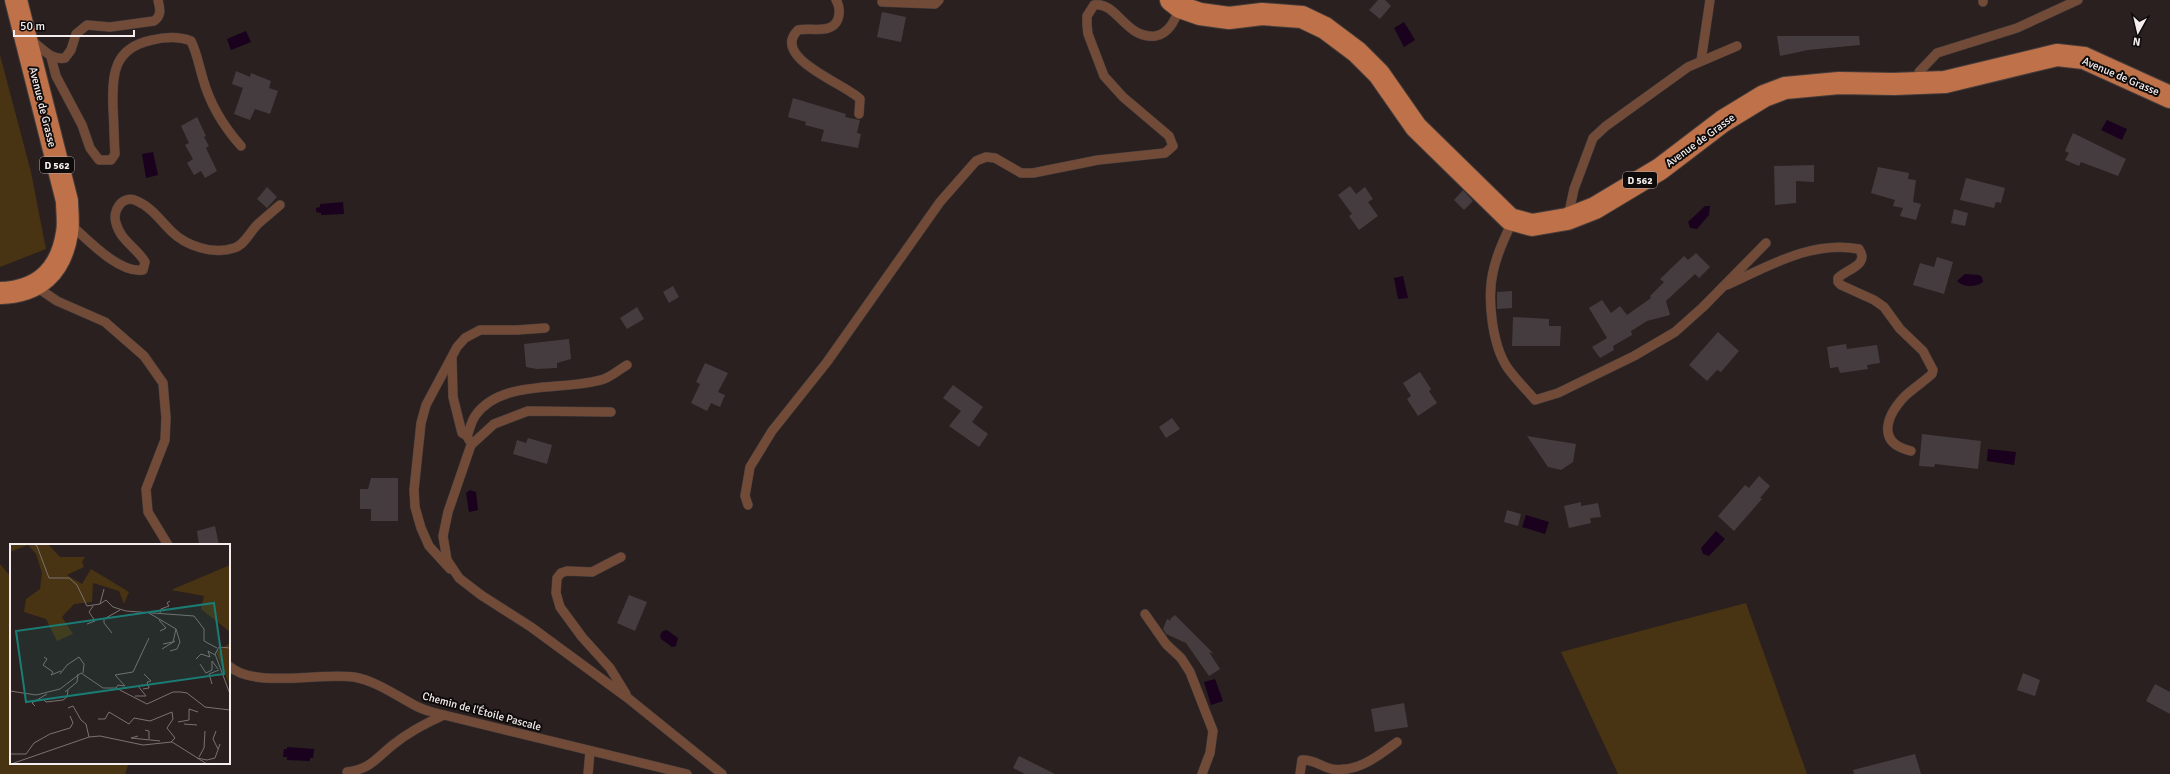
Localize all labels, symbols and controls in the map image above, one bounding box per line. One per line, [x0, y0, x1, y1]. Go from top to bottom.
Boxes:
scale bar [14, 12, 134, 38]
north arrow [2118, 12, 2158, 52]
text: 50 m [20, 19, 45, 34]
text: N [2132, 34, 2141, 48]
street label: Avenue de Grasse [2080, 54, 2161, 99]
street label: Avenue de Grasse [26, 66, 59, 149]
street label: Avenue de Grasse [1663, 111, 1737, 170]
road number: D 562 [40, 157, 74, 173]
road number: D 562 [1623, 172, 1657, 188]
inset map [10, 544, 230, 764]
street label: Chemin de l'Étoile Pascale [421, 688, 543, 734]

